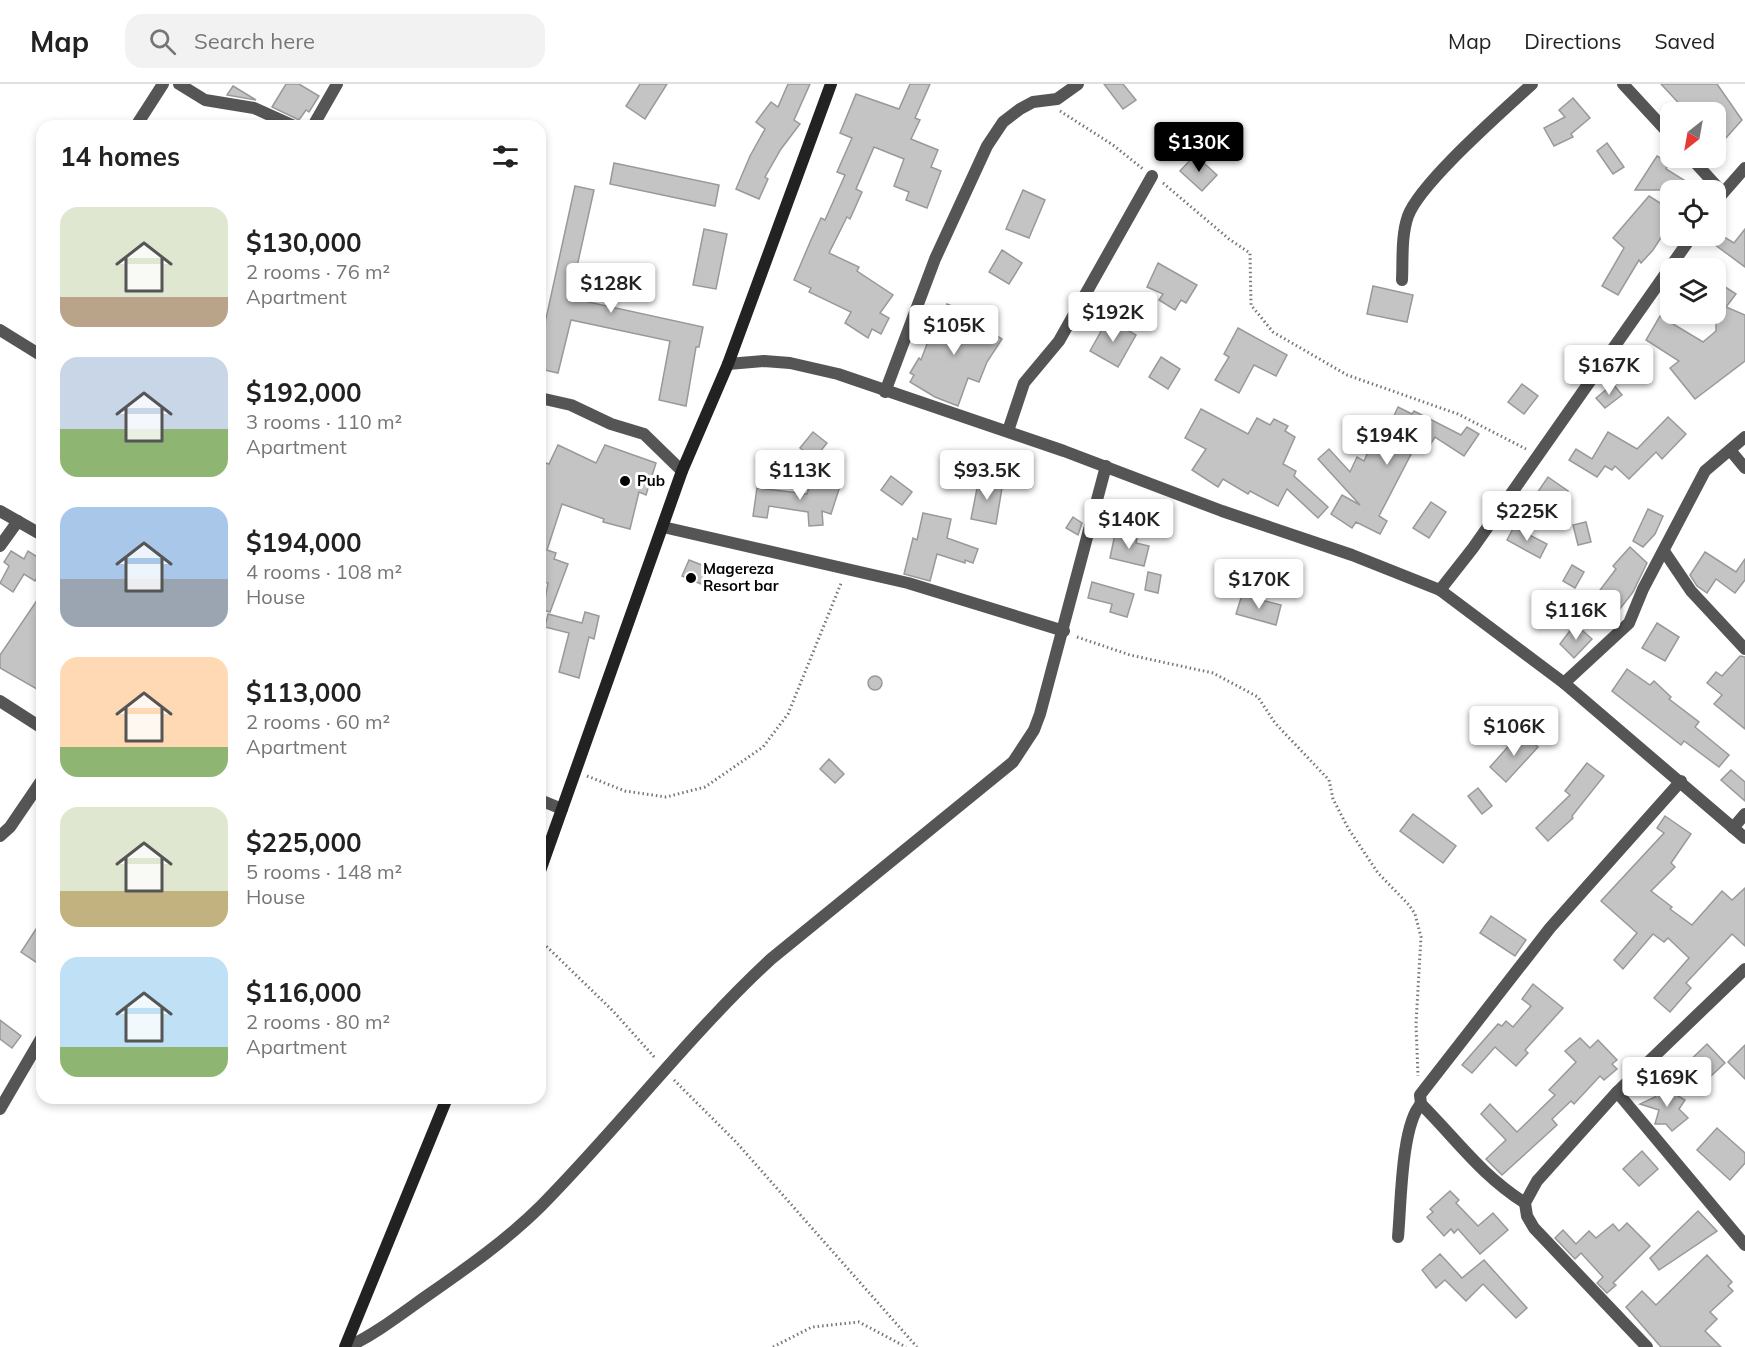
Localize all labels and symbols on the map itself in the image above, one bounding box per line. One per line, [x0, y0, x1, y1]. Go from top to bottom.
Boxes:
north arrow [1660, 102, 1726, 168]
pin: $130K [1157, 122, 1241, 173]
pin: $128K [569, 263, 653, 314]
pin: $192K [1071, 292, 1155, 343]
pin: $105K [912, 305, 996, 356]
pin: $167K [1567, 345, 1651, 396]
pin: $194K [1345, 415, 1429, 466]
pin: $113K [758, 450, 842, 501]
pin: $93.5K [938, 450, 1036, 501]
place label: Pub [637, 471, 665, 490]
marker: Pub [618, 474, 632, 488]
pin: $225K [1485, 491, 1569, 542]
pin: $140K [1087, 499, 1171, 550]
place label: Magereza Resort bar [703, 559, 779, 595]
pin: $170K [1217, 559, 1301, 610]
marker: Magereza Resort bar [684, 571, 698, 585]
pin: $116K [1534, 590, 1618, 641]
pin: $106K [1472, 706, 1556, 757]
pin: $169K [1625, 1057, 1709, 1108]

